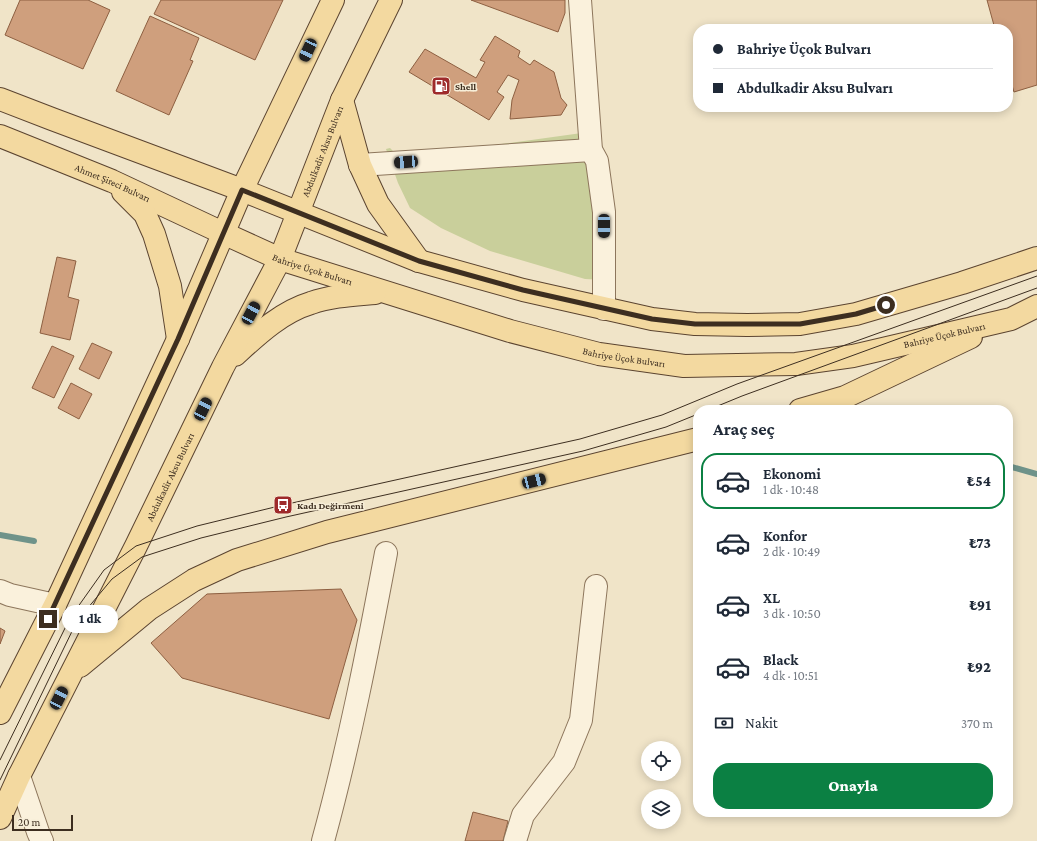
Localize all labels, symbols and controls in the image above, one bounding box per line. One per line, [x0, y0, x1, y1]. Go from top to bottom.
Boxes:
car [297, 37, 319, 63]
text: Bahriye Üçok Bulvarı [737, 41, 871, 57]
fuel station icon: Shell [430, 75, 452, 97]
text: Abdulkadir Aksu Bulvarı [737, 80, 893, 96]
place label: Shell [455, 81, 476, 92]
street label: Abdulkadir Aksu Bulvarı [299, 104, 345, 198]
car [394, 155, 418, 169]
street label: Ahmet Şireci Bulvarı [73, 161, 153, 204]
car [598, 214, 610, 238]
street label: Bahriye Üçok Bulvarı [271, 251, 354, 287]
route start [877, 296, 895, 314]
car [240, 300, 262, 326]
street label: Bahriye Üçok Bulvarı [902, 320, 986, 349]
street label: Bahriye Üçok Bulvarı [582, 345, 666, 369]
car [192, 396, 214, 422]
text: Araç seç [713, 419, 775, 439]
street label: Abdulkadir Aksu Bulvarı [143, 430, 196, 523]
icon: car [715, 463, 751, 499]
text: Ekonomi [763, 466, 821, 482]
car [521, 472, 547, 490]
text: ₺54 [967, 473, 991, 489]
text: 1 dk · 10:48 [763, 482, 819, 497]
bus stop icon: Kadı Değirmeni [272, 494, 294, 516]
place label: Kadı Değirmeni [297, 500, 364, 511]
icon: car [715, 525, 751, 561]
text: Konfor [763, 528, 807, 544]
text: ₺73 [969, 535, 991, 551]
text: 2 dk · 10:49 [763, 544, 820, 559]
icon: car [715, 587, 751, 623]
text: XL [763, 590, 780, 606]
text: ₺91 [969, 597, 991, 613]
callout: 1 dk [62, 605, 118, 633]
text: 3 dk · 10:50 [763, 606, 821, 621]
route end [39, 610, 57, 628]
text: 1 dk [79, 611, 101, 626]
icon: car [715, 649, 751, 685]
text: Black [763, 652, 798, 668]
text: ₺92 [968, 659, 991, 675]
text: 4 dk · 10:51 [763, 668, 818, 683]
car [48, 685, 70, 711]
icon: cash [713, 712, 735, 734]
text: Nakit [745, 715, 778, 731]
text: 370 m [961, 716, 993, 731]
map controls [641, 741, 681, 829]
button: locate [641, 741, 681, 781]
button: Onayla [713, 763, 993, 809]
button: layers [641, 789, 681, 829]
scale bar [12, 813, 73, 832]
text: 20 m [18, 816, 40, 828]

